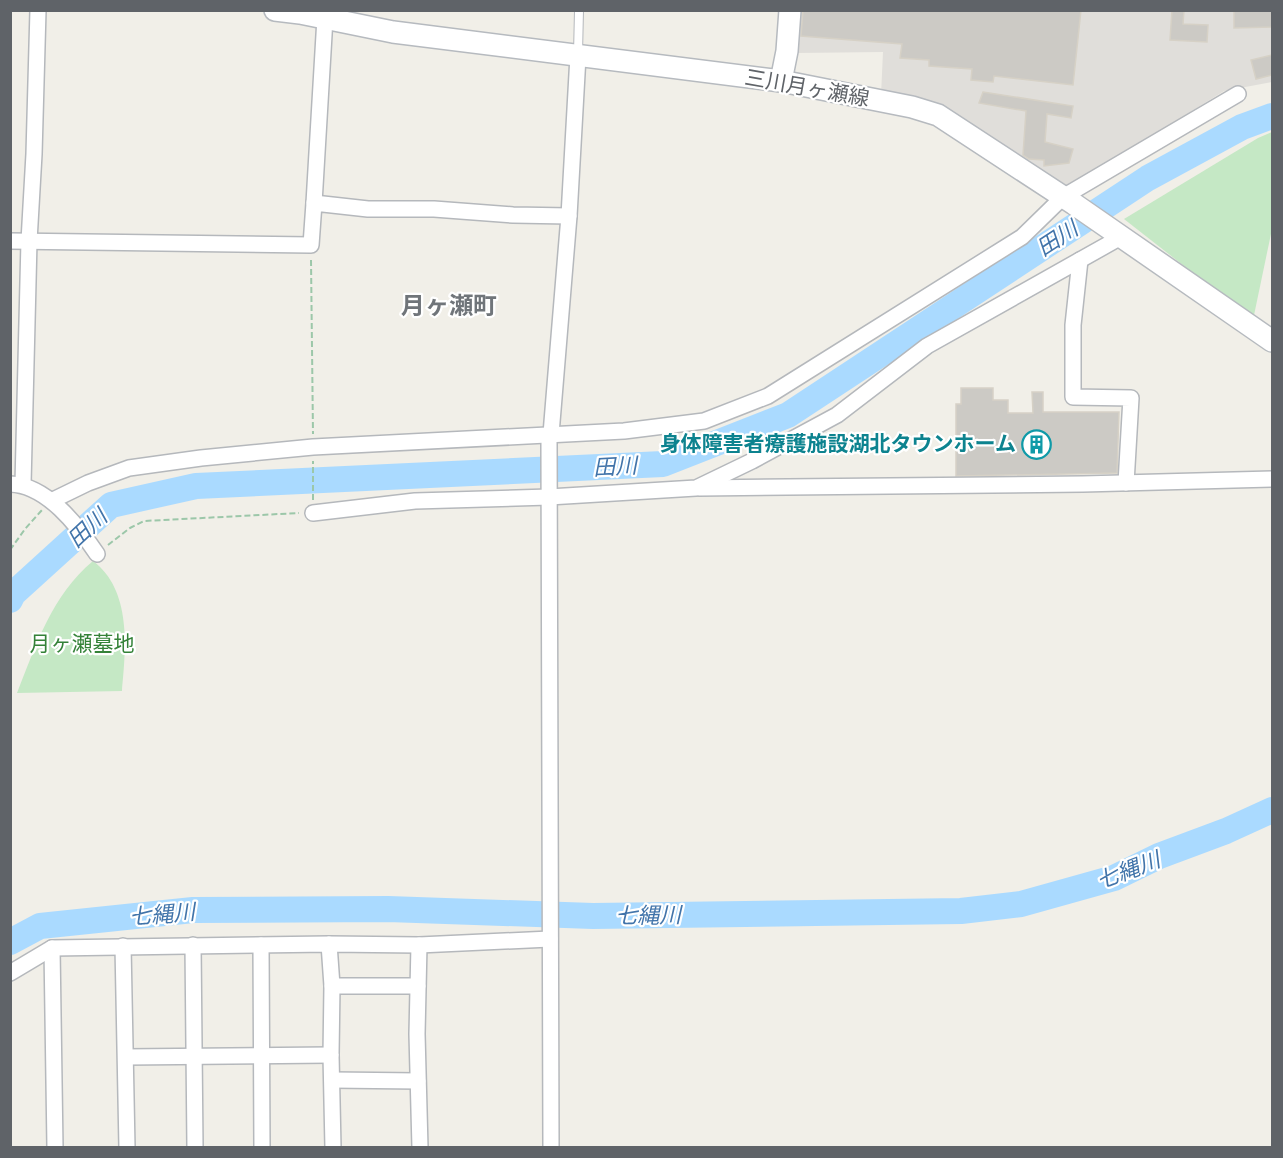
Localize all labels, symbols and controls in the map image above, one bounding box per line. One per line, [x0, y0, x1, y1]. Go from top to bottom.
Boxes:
street label: 三川月ヶ瀬線 [743, 62, 872, 112]
water label: 田川 [1030, 212, 1085, 262]
district label: 月ヶ瀬町 [401, 289, 497, 321]
building icon: 身体障害者療護施設湖北タウンホーム [1021, 428, 1053, 460]
place label: 身体障害者療護施設湖北タウンホーム [660, 429, 1016, 457]
water label: 田川 [592, 450, 640, 481]
water label: 田川 [61, 501, 114, 553]
park label: 月ヶ瀬墓地 [30, 629, 135, 657]
water label: 七縄川 [1092, 843, 1166, 895]
water label: 七縄川 [128, 896, 198, 931]
water label: 七縄川 [615, 899, 683, 930]

